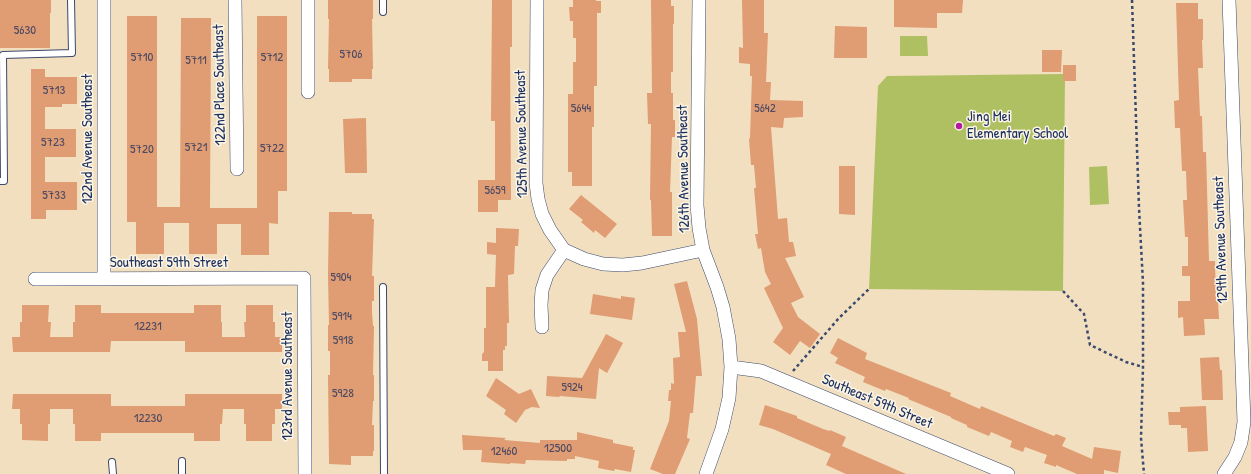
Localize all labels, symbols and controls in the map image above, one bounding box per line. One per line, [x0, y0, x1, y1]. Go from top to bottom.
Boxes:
house number: 5630 [14, 23, 36, 39]
street label: 122nd Place Southeast [210, 24, 230, 146]
house number: 5706 [340, 47, 362, 63]
house number: 5710 [131, 50, 153, 66]
house number: 5712 [261, 50, 283, 66]
house number: 5711 [185, 53, 207, 69]
street label: 125th Avenue Southeast [512, 70, 532, 198]
street label: 122nd Avenue Southeast [79, 74, 97, 204]
house number: 5713 [43, 83, 65, 99]
house number: 5644 [571, 101, 591, 117]
house number: 5642 [754, 101, 776, 117]
street label: 126th Avenue Southeast [674, 105, 694, 233]
place label: Jing Mei Elementary School [967, 108, 1068, 143]
marker: Jing Mei Elementary School [954, 121, 964, 131]
house number: 5723 [41, 135, 65, 151]
house number: 5721 [185, 140, 207, 156]
house number: 5722 [260, 141, 284, 157]
house number: 5720 [130, 142, 154, 158]
street label: 129th Avenue Southeast [1210, 176, 1232, 304]
house number: 5659 [485, 183, 505, 199]
house number: 5733 [42, 188, 66, 204]
street label: Southeast 59th Street [110, 254, 228, 272]
house number: 5904 [331, 270, 351, 286]
house number: 5914 [332, 309, 352, 325]
street label: 123rd Avenue Southeast [279, 312, 297, 440]
house number: 12231 [134, 319, 162, 335]
house number: 5918 [333, 333, 353, 349]
street label: Southeast 59th Street [819, 371, 935, 433]
house number: 5924 [561, 380, 583, 396]
house number: 5928 [332, 386, 354, 402]
house number: 12230 [134, 411, 162, 427]
house number: 12500 [544, 441, 572, 457]
house number: 12460 [491, 444, 517, 460]

